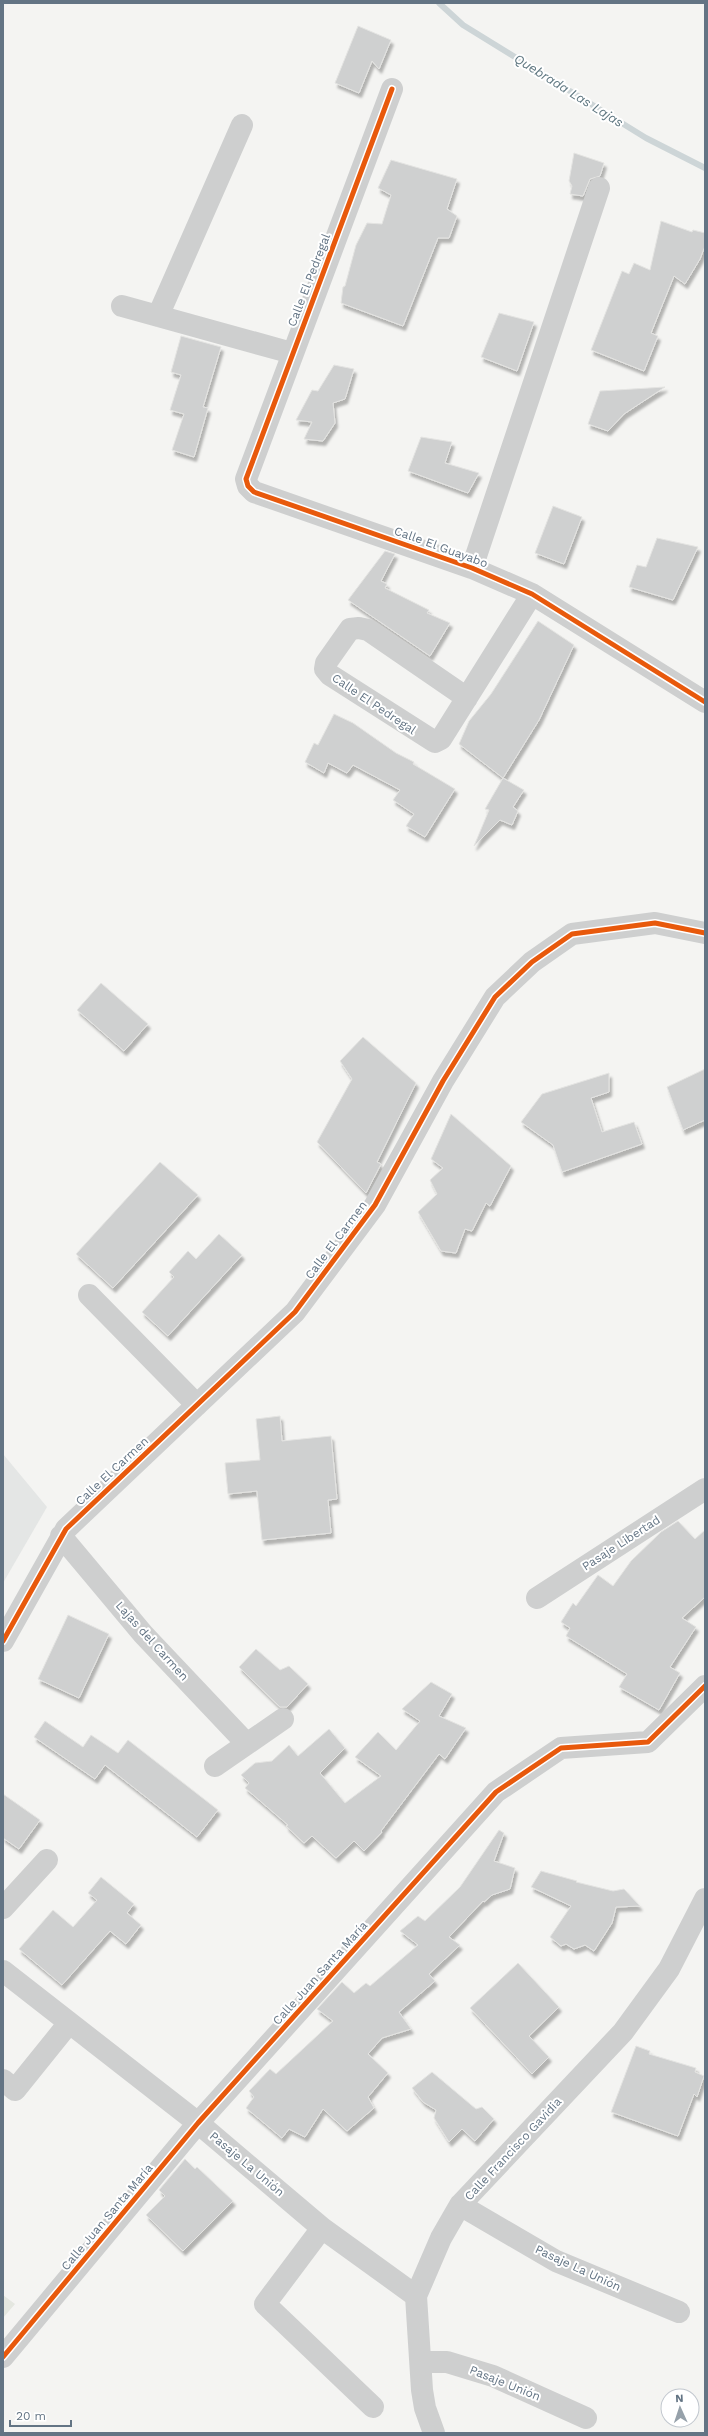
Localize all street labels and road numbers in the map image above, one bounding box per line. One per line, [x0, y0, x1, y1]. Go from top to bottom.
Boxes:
street label: Calle El Pedregal [285, 231, 333, 329]
street label: Calle El Guayabo [392, 524, 490, 570]
street label: Calle El Pedregal [329, 671, 419, 738]
street label: Calle El Carmen [302, 1198, 370, 1282]
street label: Calle El Carmen [73, 1434, 151, 1508]
street label: Pasaje Libertad [579, 1513, 663, 1573]
street label: Lajas del Carmen [113, 1598, 191, 1684]
street label: Calle Juan Santa María [270, 1918, 370, 2028]
street label: Calle Francisco Gavidia [462, 2094, 565, 2203]
street label: Pasaje La Unión [207, 2129, 287, 2199]
street label: Calle Juan Santa María [58, 2161, 156, 2273]
street label: Pasaje La Unión [533, 2242, 623, 2294]
street label: Pasaje Unión [468, 2362, 542, 2404]

